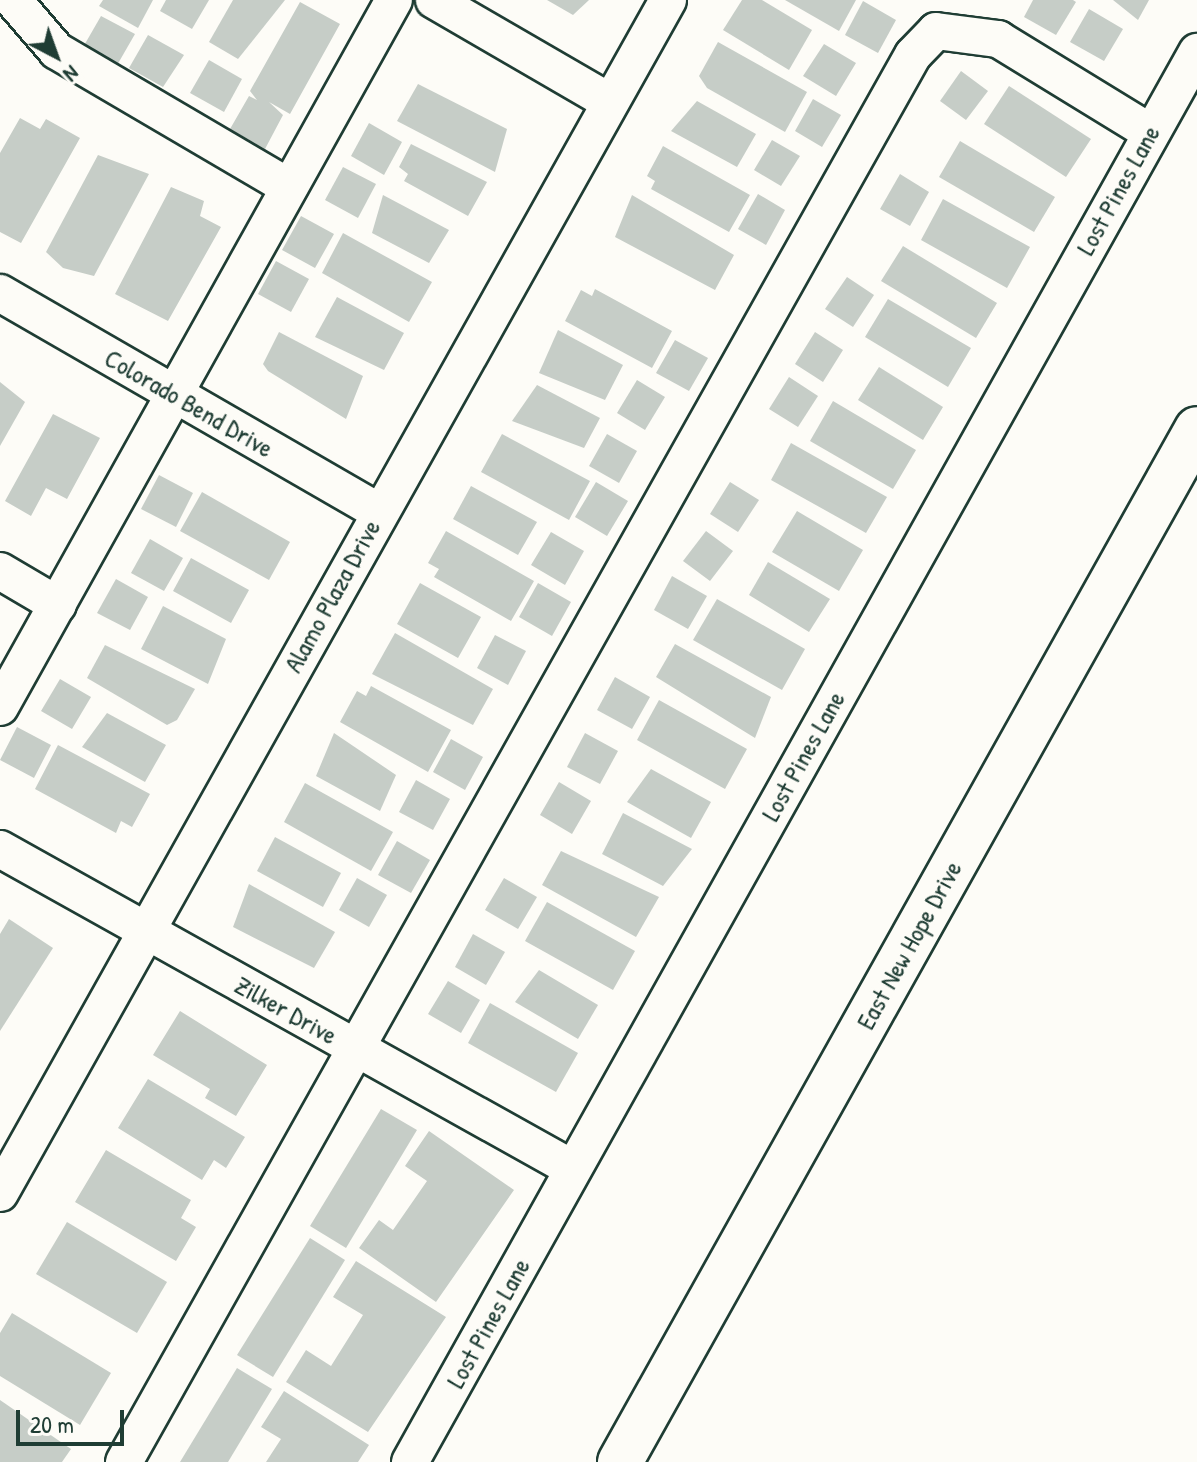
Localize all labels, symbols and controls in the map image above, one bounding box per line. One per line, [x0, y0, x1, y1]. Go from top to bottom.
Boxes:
north arrow [16, 16, 96, 96]
text: N [57, 59, 86, 89]
street label: Lost Pines Lane [1070, 120, 1166, 260]
street label: Colorado Bend Drive [99, 342, 279, 464]
street label: Alamo Plaza Drive [277, 514, 387, 678]
street label: Lost Pines Lane [755, 686, 851, 826]
street label: East New Hope Drive [850, 855, 968, 1035]
street label: Zilker Drive [229, 969, 343, 1051]
street label: Lost Pines Lane [440, 1253, 536, 1393]
scale bar [20, 1394, 128, 1444]
text: 20 m [30, 1408, 74, 1440]

